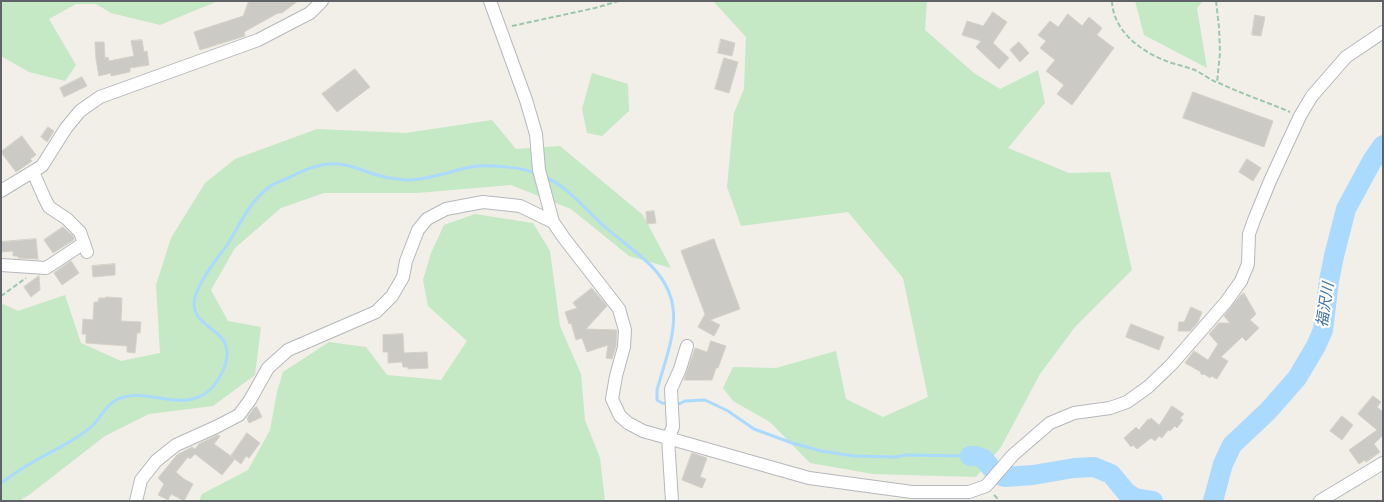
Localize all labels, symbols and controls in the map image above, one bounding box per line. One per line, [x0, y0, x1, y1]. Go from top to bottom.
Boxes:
water label: 福沢川 [1313, 281, 1337, 329]

